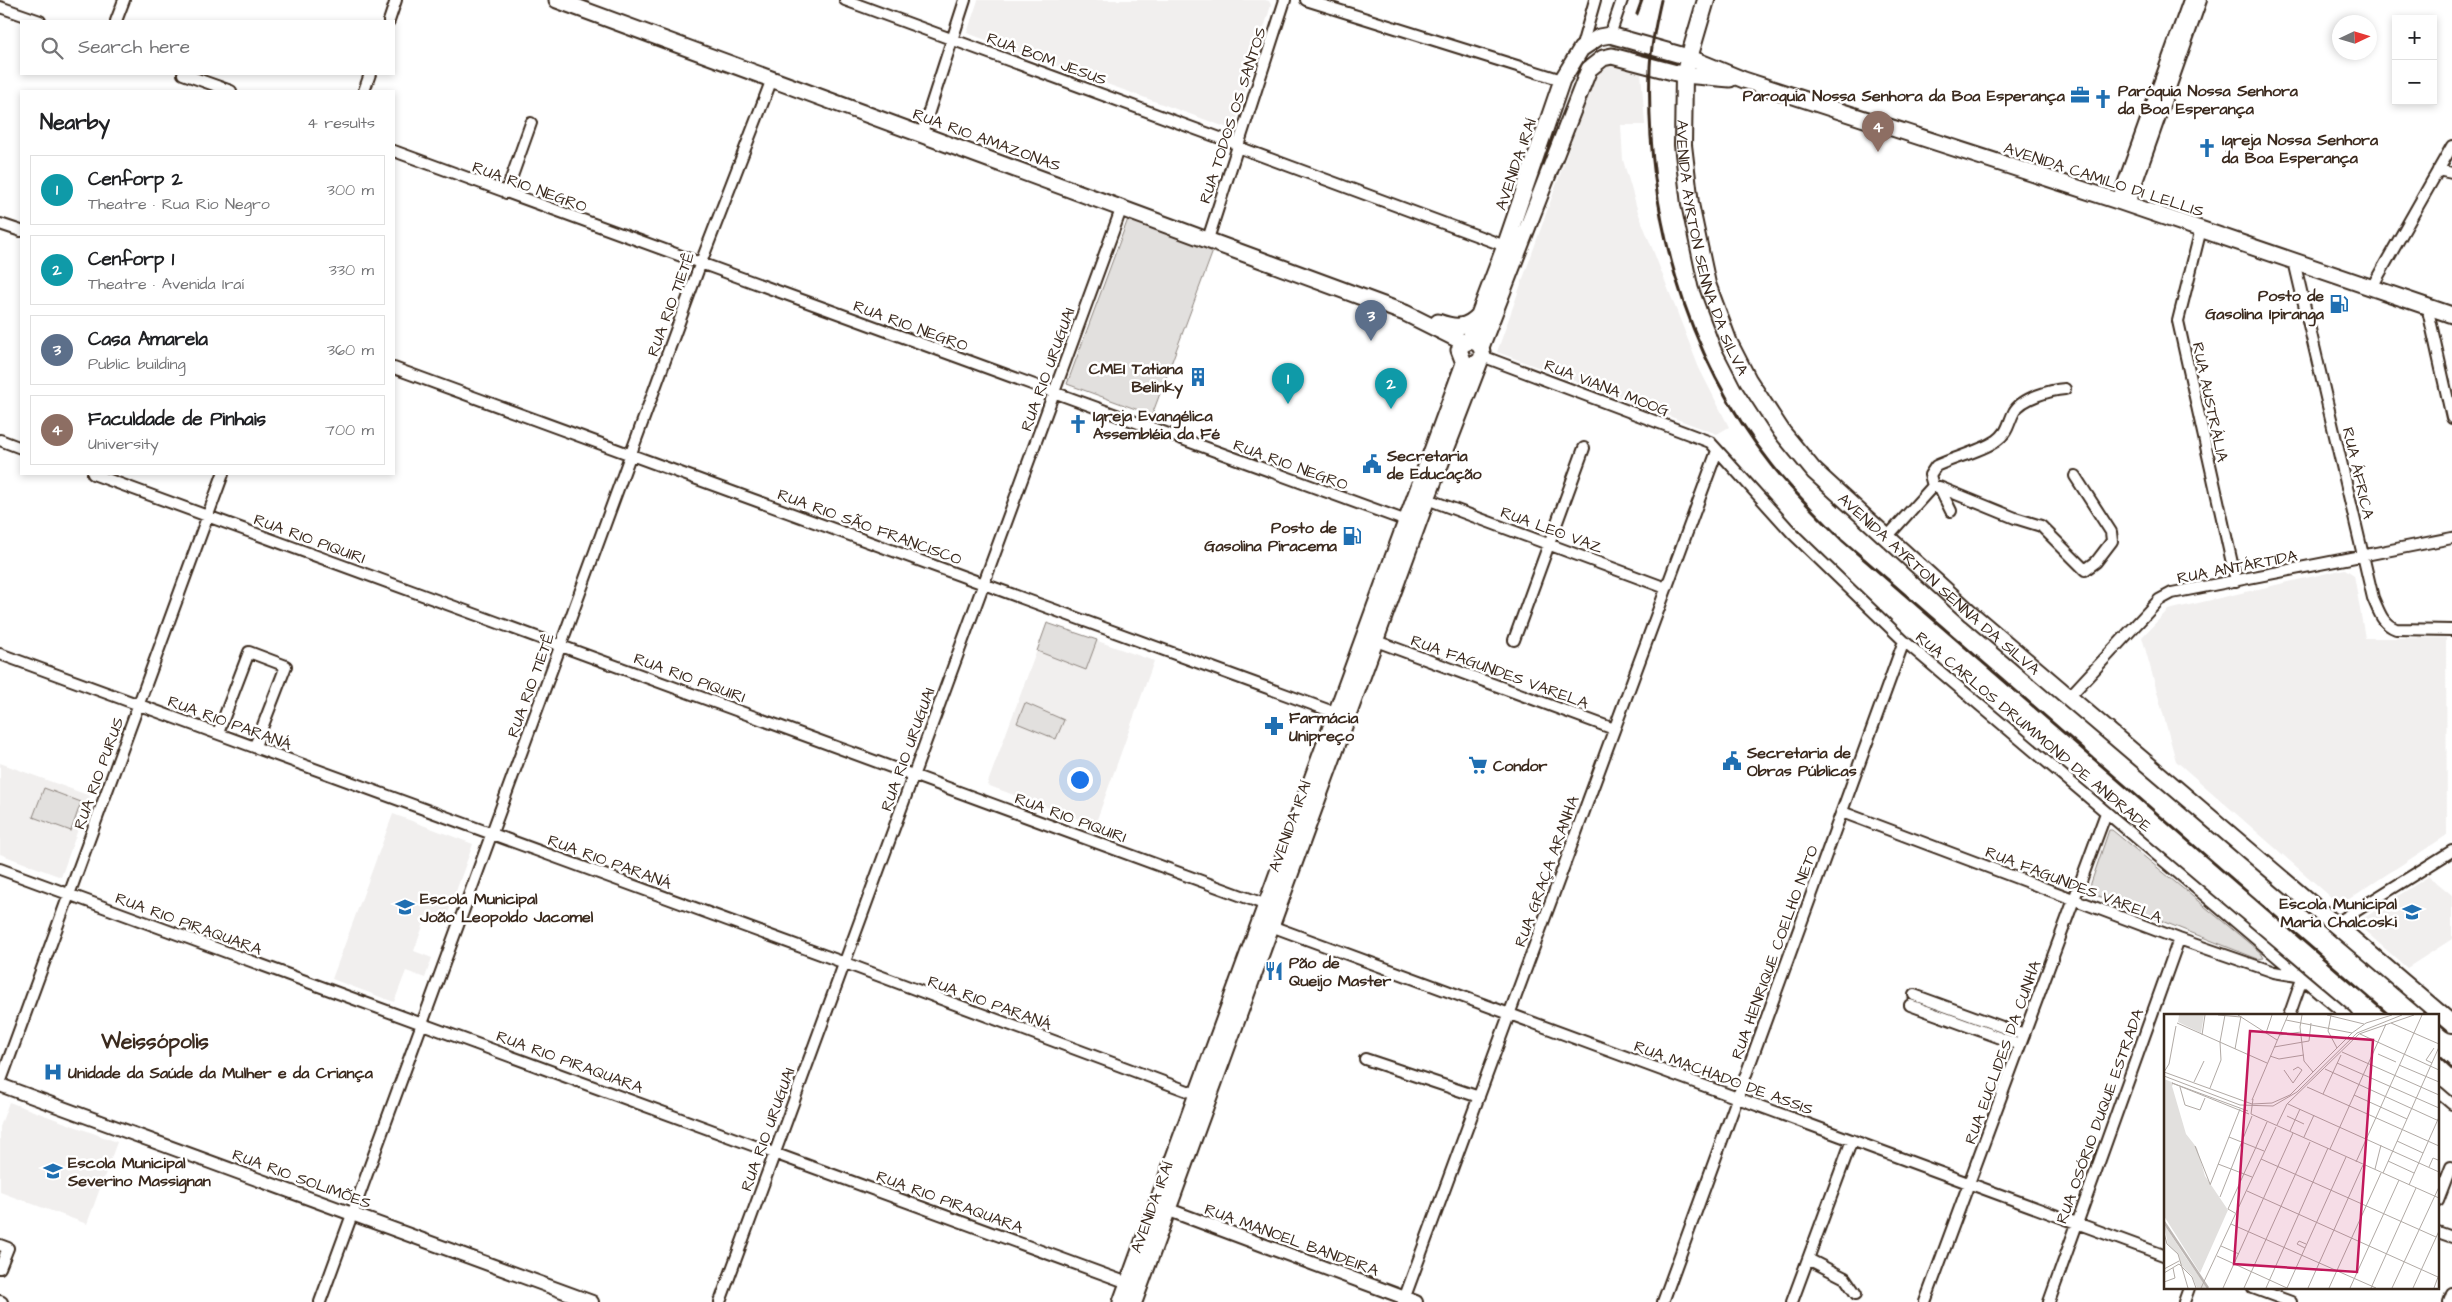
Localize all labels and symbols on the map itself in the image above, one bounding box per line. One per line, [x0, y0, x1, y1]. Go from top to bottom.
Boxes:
north arrow [2332, 15, 2377, 60]
street label: RUA TODOS OS SANTOS [1194, 24, 1272, 206]
street label: RUA BOM JESUS [984, 27, 1110, 91]
place label: Paróquia Nossa Senhora da Boa Esperança [2117, 80, 2299, 120]
office icon: Paroquia Nossa Senhora da Boa Esperança [2069, 84, 2091, 106]
place label: Paroquia Nossa Senhora da Boa Esperança [1743, 85, 2066, 107]
church icon: Paróquia Nossa Senhora da Boa Esperança [2092, 88, 2114, 110]
street label: RUA RIO AMAZONAS [910, 103, 1064, 177]
pin: 4 [1862, 111, 1894, 152]
street label: AVENIDA IRAÍ [1490, 115, 1542, 213]
street label: AVENIDA AYRTON SENNA DA SILVA [1671, 120, 1754, 379]
place label: Igreja Nossa Senhora da Boa Esperança [2221, 129, 2379, 169]
street label: AVENIDA CAMILO DI LELLIS [2001, 137, 2207, 223]
church icon: Igreja Nossa Senhora da Boa Esperança [2196, 137, 2218, 159]
street label: RUA RIO NEGRO [469, 156, 590, 218]
street label: RUA RIO TIETÊ [642, 249, 700, 359]
place label: Posto de Gasolina Ipiranga [2205, 285, 2325, 327]
fuel station icon: Posto de Gasolina Ipiranga [2328, 293, 2350, 315]
street label: RUA RIO NEGRO [850, 295, 971, 357]
pin: 3 [1355, 300, 1387, 341]
street label: RUA RIO URUGUAI [1015, 304, 1081, 434]
street label: RUA AUSTRÁLIA [2187, 340, 2233, 464]
street label: RUA VIANA MOOG [1541, 354, 1672, 422]
place label: CMEI Tatiana Belinky [1089, 358, 1184, 399]
pin: 1 [1272, 363, 1304, 404]
building icon: CMEI Tatiana Belinky [1187, 366, 1209, 388]
pin: 2 [1375, 368, 1407, 409]
place label: Igreja Evangélica Assembléia da Fé [1093, 405, 1220, 445]
church icon: Igreja Evangélica Assembléia da Fé [1067, 413, 1089, 435]
street label: RUA ÁFRICA [2337, 425, 2379, 521]
street label: RUA RIO NEGRO [1230, 434, 1351, 496]
place label: Secretaria de Educação [1386, 445, 1483, 485]
public building icon: Secretaria de Educação [1361, 453, 1383, 475]
street label: RUA RIO SÃO FRANCISCO [775, 483, 965, 571]
street label: AVENIDA AYRTON SENNA DA SILVA [1833, 488, 2045, 680]
street label: RUA LEO VAZ [1497, 501, 1606, 559]
street label: RUA RIO PIQUIRI [251, 509, 369, 569]
place label: Posto de Gasolina Piracema [1204, 517, 1338, 557]
fuel station icon: Posto de Gasolina Piracema [1341, 525, 1363, 547]
street label: RUA ANTÁRTIDA [2175, 545, 2299, 589]
street label: RUA CARLOS DRUMMOND DE ANDRADE [1911, 626, 2156, 837]
street label: RUA RIO TIETÊ [502, 630, 560, 740]
street label: RUA FAGUNDES VARELA [1408, 630, 1592, 714]
street label: RUA RIO PIQUIRI [631, 648, 749, 708]
street label: RUA RIO URUGUAI [875, 684, 941, 814]
street label: RUA RIO PARANÁ [165, 690, 295, 756]
place label: Farmácia Unipreço [1289, 707, 1359, 747]
street label: RUA RIO PURUS [68, 714, 129, 832]
pharmacy icon: Farmácia Unipreço [1263, 715, 1285, 737]
place label: Secretaria de Obras Públicas [1746, 742, 1857, 782]
public building icon: Secretaria de Obras Públicas [1721, 750, 1743, 772]
supermarket icon: Condor [1467, 754, 1489, 776]
place label: Condor [1493, 755, 1548, 777]
your location [1067, 767, 1093, 793]
street label: AVENIDA IRAÍ [1263, 777, 1317, 875]
street label: RUA RIO PIQUIRI [1012, 788, 1130, 848]
street label: RUA GRAÇA ARANHA [1509, 793, 1585, 950]
street label: RUA RIO PARANÁ [545, 829, 675, 895]
street label: RUA FAGUNDES VARELA [1982, 841, 2165, 929]
street label: RUA HENRIQUE COELHO NETO [1726, 842, 1824, 1062]
street label: RUA RIO PIRAQUARA [112, 887, 265, 961]
place label: Escola Municipal João Leopoldo Jacomel [419, 888, 594, 928]
place label: Escola Municipal Maria Chalcoski [2279, 893, 2398, 933]
school or university icon: Escola Municipal João Leopoldo Jacomel [394, 896, 416, 918]
school or university icon: Escola Municipal Maria Chalcoski [2401, 901, 2423, 923]
place label: Pão de Queijo Master [1289, 952, 1391, 992]
street label: RUA EUCLIDES DA CUNHA [1959, 957, 2046, 1147]
restaurant icon: Pão de Queijo Master [1263, 960, 1285, 982]
street label: RUA RIO PARANÁ [925, 970, 1055, 1036]
street label: RUA OSÓRIO DUQUE ESTRADA [2051, 1006, 2149, 1227]
inset map [2164, 1014, 2440, 1290]
street label: RUA RIO PIRAQUARA [493, 1025, 646, 1099]
district label: Weissópolis [100, 1027, 209, 1057]
street label: RUA MACHADO DE ASSIS [1631, 1035, 1816, 1121]
hospital icon: Unidade da Saúde da Mulher e da Criança [42, 1061, 64, 1083]
place label: Unidade da Saúde da Mulher e da Criança [68, 1062, 374, 1084]
street label: RUA RIO URUGUAI [735, 1064, 801, 1194]
street label: RUA RIO SOLIMÕES [229, 1144, 374, 1214]
place label: Escola Municipal Severino Massignan [67, 1152, 211, 1194]
street label: AVENIDA IRAÍ [1125, 1158, 1179, 1256]
school or university icon: Escola Municipal Severino Massignan [42, 1160, 64, 1182]
street label: RUA RIO PIRAQUARA [873, 1165, 1026, 1239]
street label: RUA MANOEL BANDEIRA [1202, 1198, 1382, 1282]

